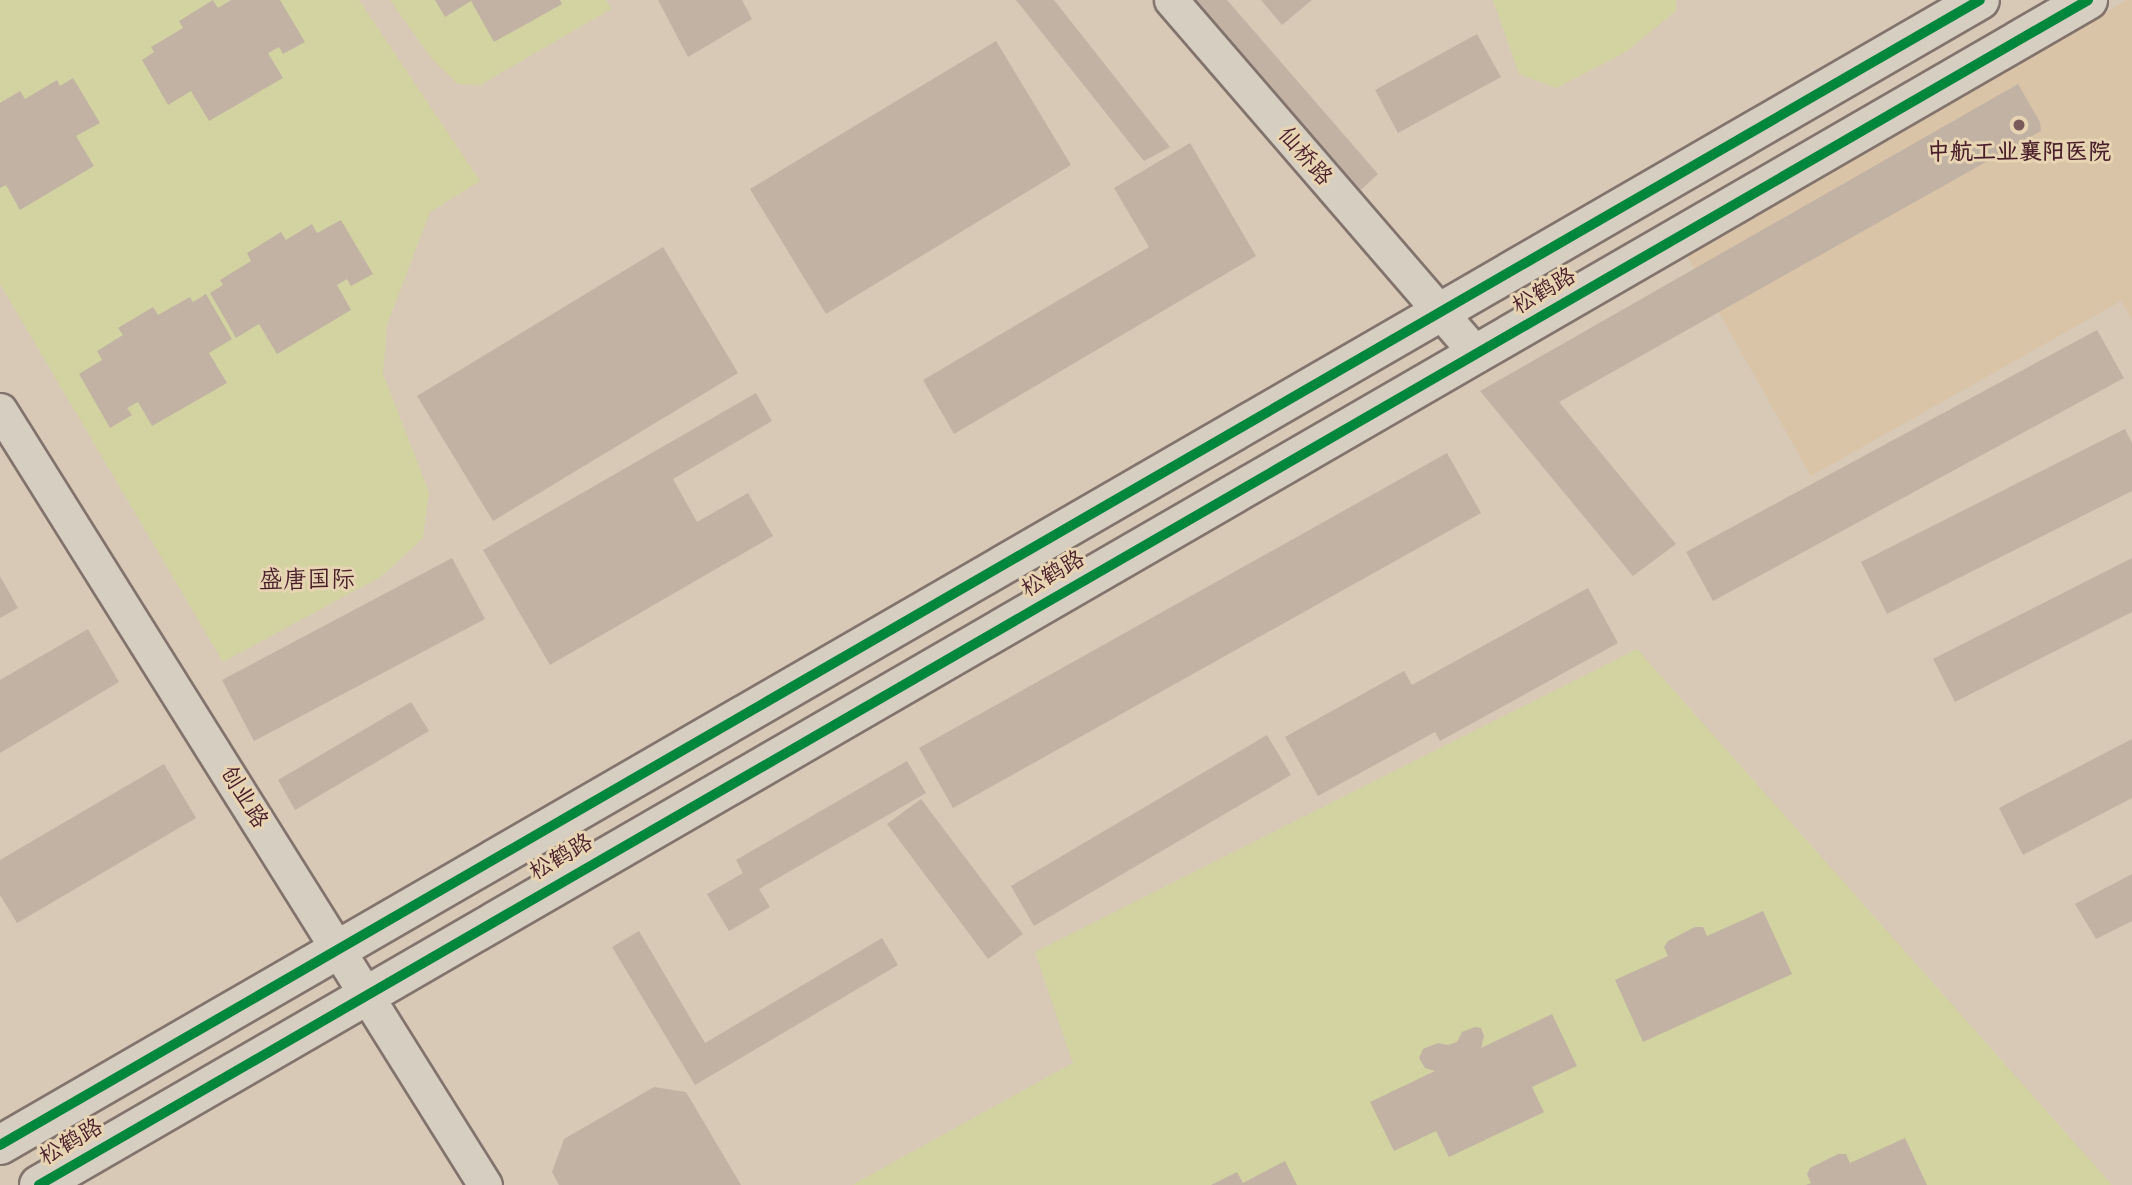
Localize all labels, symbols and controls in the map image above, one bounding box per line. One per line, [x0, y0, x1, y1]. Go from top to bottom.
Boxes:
marker: 中航工业襄阳医院 [2009, 115, 2029, 135]
street label: 仙桥路 [1272, 121, 1338, 191]
place label: 中航工业襄阳医院 [1927, 138, 2111, 166]
street label: 松鹤路 [1507, 262, 1581, 320]
street label: 松鹤路 [1016, 545, 1090, 603]
district label: 盛唐国际 [259, 566, 355, 594]
street label: 创业路 [214, 760, 274, 834]
street label: 松鹤路 [524, 828, 598, 886]
street label: 松鹤路 [34, 1113, 108, 1171]

